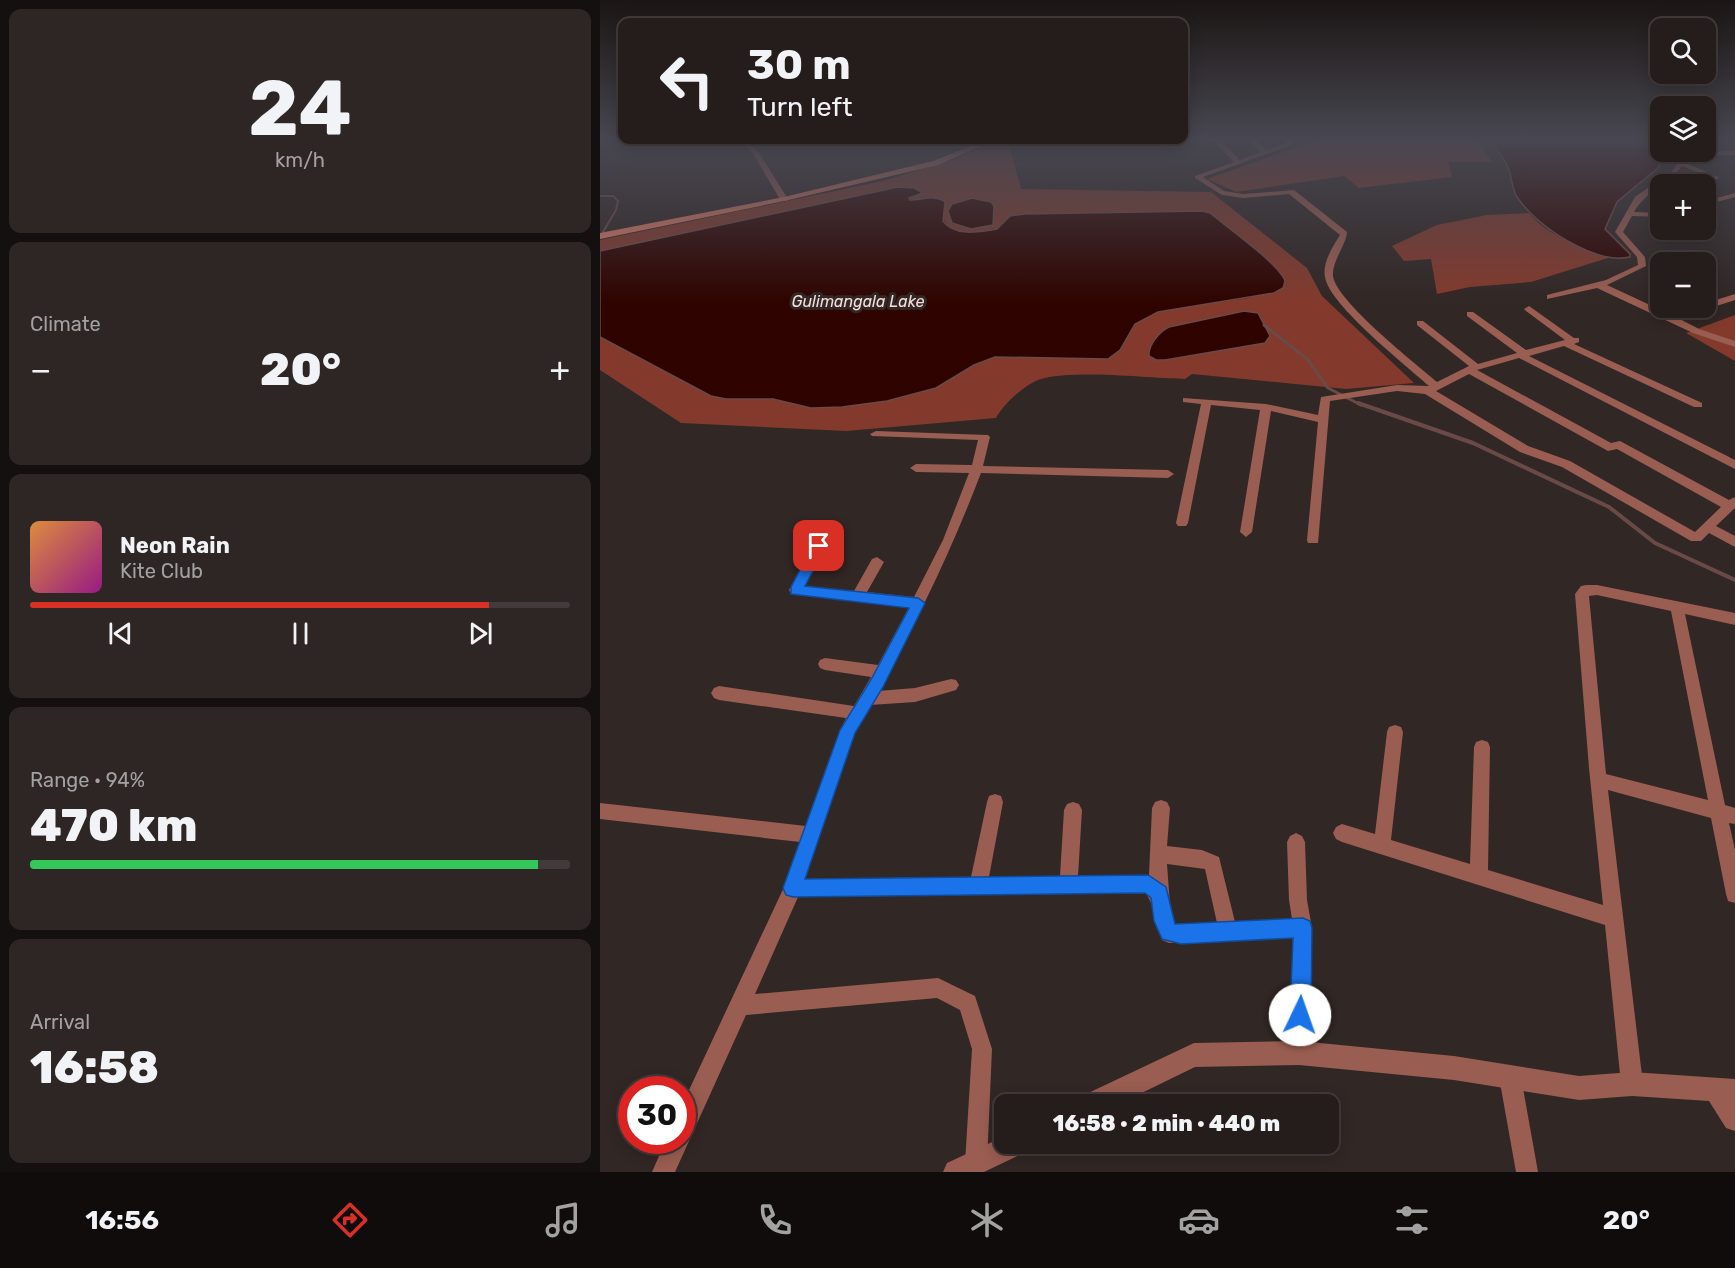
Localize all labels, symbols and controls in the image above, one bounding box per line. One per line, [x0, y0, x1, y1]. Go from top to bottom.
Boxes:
map controls [1650, 18, 1716, 318]
button: search [1650, 18, 1716, 84]
text: 30 m [747, 40, 851, 90]
icon: left [648, 42, 726, 120]
text: 24 [248, 62, 352, 155]
text: Turn left [747, 91, 852, 123]
button: layers [1650, 96, 1716, 162]
text: km/h [275, 148, 325, 172]
button: + [1650, 174, 1716, 240]
button: − [1650, 252, 1716, 318]
water label: Gulimangala Lake [792, 292, 924, 311]
text: Climate [30, 312, 101, 336]
text: 20° [260, 343, 341, 396]
text: − [30, 350, 51, 389]
text: + [549, 350, 570, 389]
pin [793, 520, 844, 571]
icon: arrive [802, 529, 835, 562]
text: Neon Rain [120, 532, 230, 559]
text: Kite Club [120, 559, 203, 583]
icon: previous [104, 617, 137, 650]
icon: pause [284, 617, 317, 650]
icon: next [464, 617, 497, 650]
text: Range · 94% [30, 768, 145, 792]
text: 470 km [30, 799, 197, 852]
position arrow [1268, 983, 1332, 1047]
text: Arrival [30, 1010, 90, 1034]
text: 16:58 [30, 1041, 159, 1094]
speed limit sign: 30 [618, 1076, 696, 1154]
text: 16:58 · 2 min · 440 m [1053, 1110, 1280, 1137]
icon: directions [329, 1199, 371, 1241]
icon: music [542, 1199, 584, 1241]
icon: phone [754, 1199, 796, 1241]
icon: climate [966, 1199, 1008, 1241]
icon: car [1178, 1199, 1220, 1241]
icon: filters [1391, 1199, 1433, 1241]
text: 16:56 [85, 1204, 159, 1236]
text: 20° [1603, 1204, 1650, 1236]

